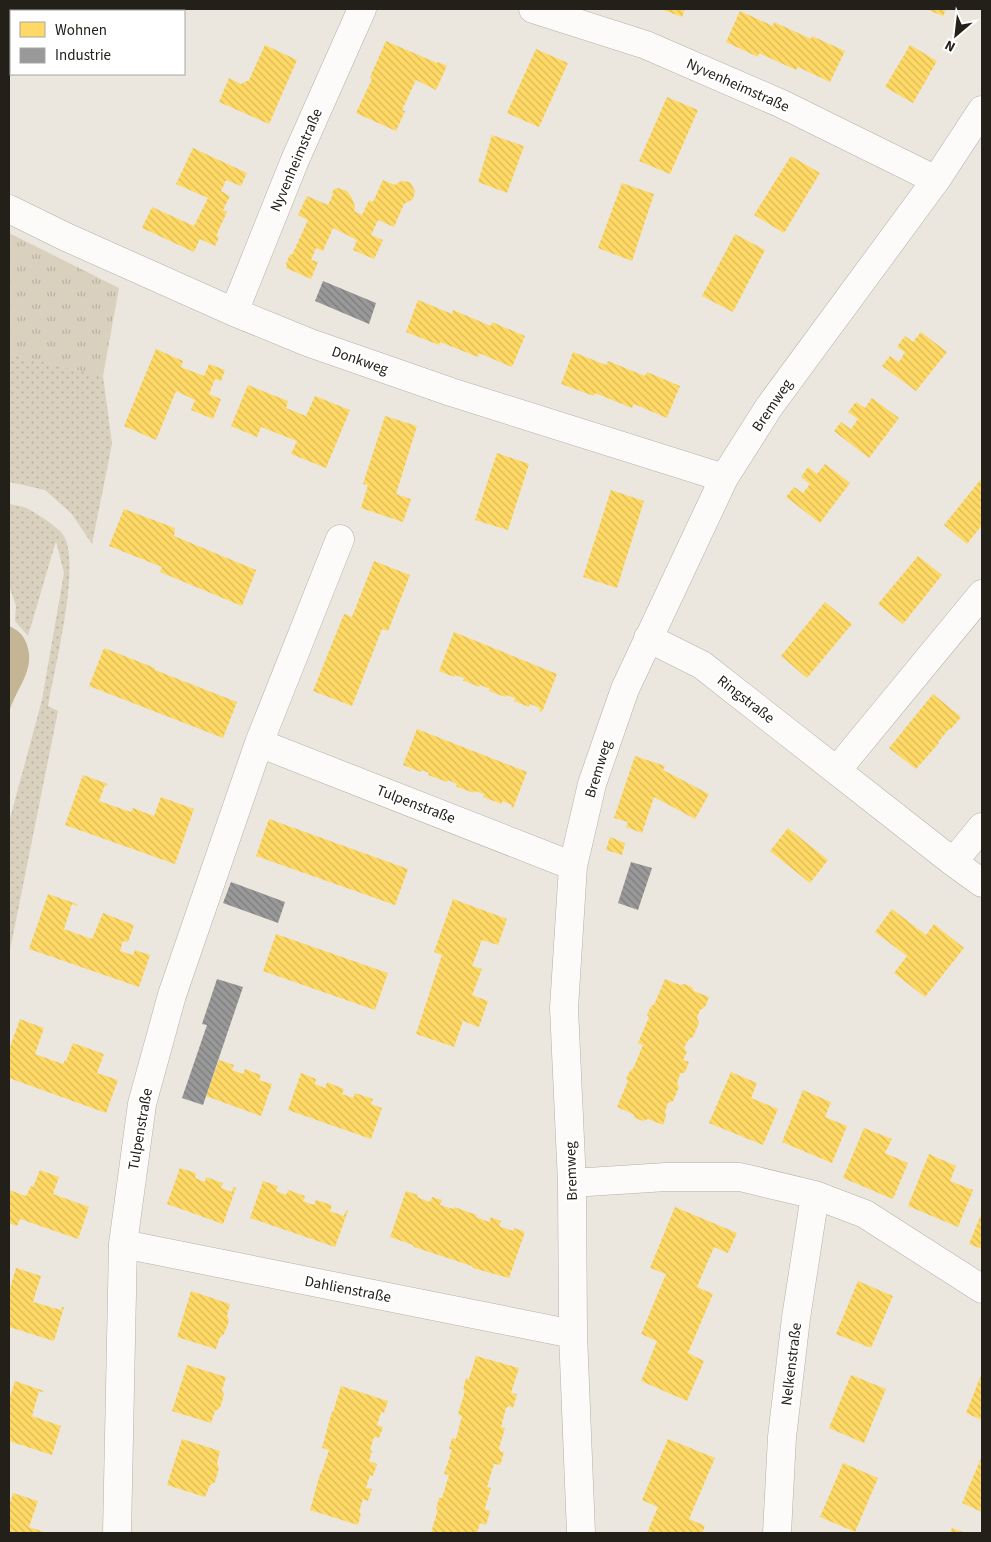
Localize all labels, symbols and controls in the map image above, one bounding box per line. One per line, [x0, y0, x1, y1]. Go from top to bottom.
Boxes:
legend [10, 10, 185, 75]
north arrow [931, 10, 981, 60]
text: Wohnen [55, 20, 107, 41]
text: N [942, 35, 959, 57]
text: Industrie [55, 45, 111, 66]
street label: Nyvenheimstraße [683, 53, 793, 118]
street label: Nyvenheimstraße [265, 105, 328, 215]
street label: Donkweg [329, 341, 391, 380]
street label: Bremweg [747, 374, 798, 436]
street label: Ringstraße [713, 670, 779, 728]
street label: Bremweg [580, 737, 617, 801]
street label: Tulpenstraße [373, 780, 458, 829]
street label: Tulpenstraße [123, 1086, 158, 1172]
street label: Bremweg [560, 1141, 583, 1201]
street label: Dahlienstraße [303, 1271, 393, 1308]
street label: Nelkenstraße [776, 1321, 807, 1407]

